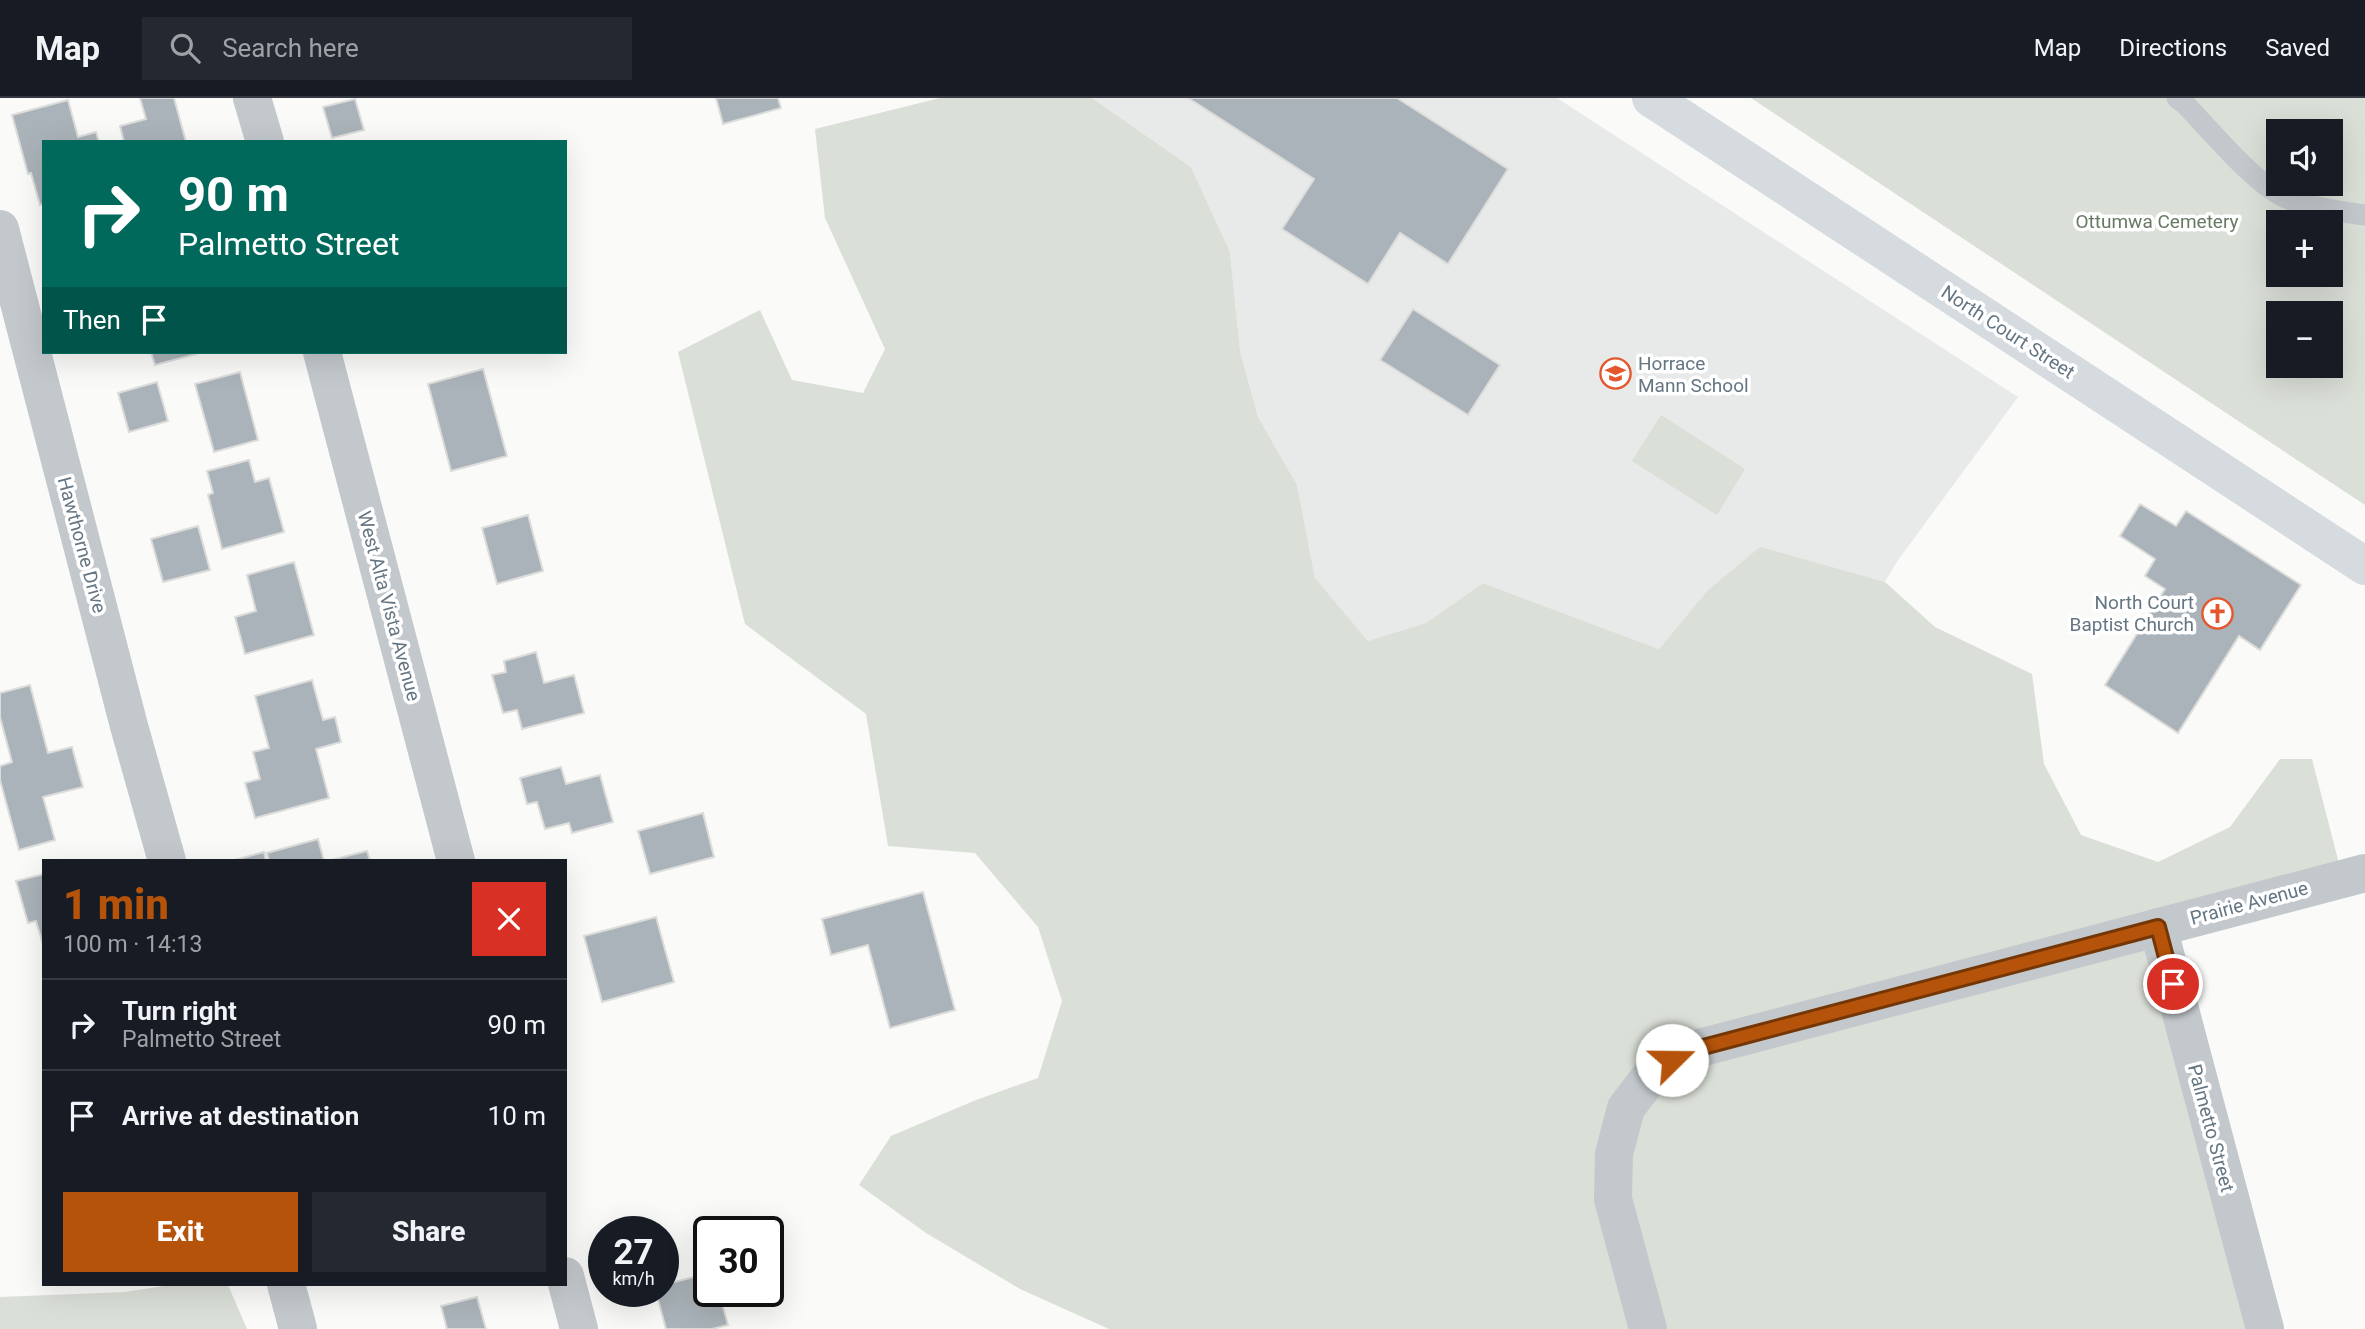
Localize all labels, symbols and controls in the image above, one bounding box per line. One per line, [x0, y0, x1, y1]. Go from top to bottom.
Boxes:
search box [142, 17, 632, 80]
text: Map [35, 29, 100, 68]
icon: search [166, 29, 204, 67]
text: Search here [222, 33, 359, 63]
text: Map [2034, 34, 2081, 62]
text: Directions [2119, 34, 2227, 62]
text: Saved [2265, 34, 2330, 62]
map controls [2266, 119, 2343, 378]
button: sound [2266, 119, 2343, 196]
text: 90 m [178, 166, 289, 223]
icon: right [63, 168, 154, 259]
park label: Ottumwa Cemetery [2075, 210, 2239, 233]
button: + [2266, 210, 2343, 287]
text: Palmetto Street [178, 225, 399, 263]
street label: North Court Street [1937, 280, 2079, 384]
icon: arrive [135, 301, 173, 339]
button: − [2266, 301, 2343, 378]
text: Then [63, 305, 121, 335]
place label: Horrace Mann School [1638, 352, 1749, 397]
school or university icon: Horrace Mann School [1598, 357, 1632, 391]
street label: Hawthorne Drive [53, 474, 111, 616]
street label: West Alta Vista Avenue [353, 509, 425, 703]
place label: North Court Baptist Church [2070, 591, 2194, 636]
church icon: North Court Baptist Church [2200, 596, 2234, 630]
street label: Prairie Avenue [2188, 876, 2310, 930]
text: 1 min [63, 880, 169, 929]
button: close [472, 882, 546, 956]
text: 100 m · 14:13 [63, 931, 202, 958]
pin [2143, 954, 2203, 1014]
icon: arrive [2154, 965, 2192, 1003]
text: Turn right [122, 996, 237, 1026]
icon: right [63, 1006, 101, 1044]
text: 90 m [488, 1010, 546, 1040]
position arrow [1635, 1023, 1709, 1097]
text: Palmetto Street [122, 1026, 281, 1053]
street label: Palmetto Street [2183, 1062, 2239, 1194]
icon: arrive [63, 1097, 101, 1135]
text: Arrive at destination [122, 1101, 359, 1131]
text: 10 m [488, 1101, 546, 1131]
button: Exit [63, 1192, 298, 1272]
button: Share [312, 1192, 546, 1272]
speed limit sign: 30 [693, 1216, 784, 1307]
text: 27 [613, 1232, 654, 1273]
text: km/h [612, 1268, 655, 1289]

